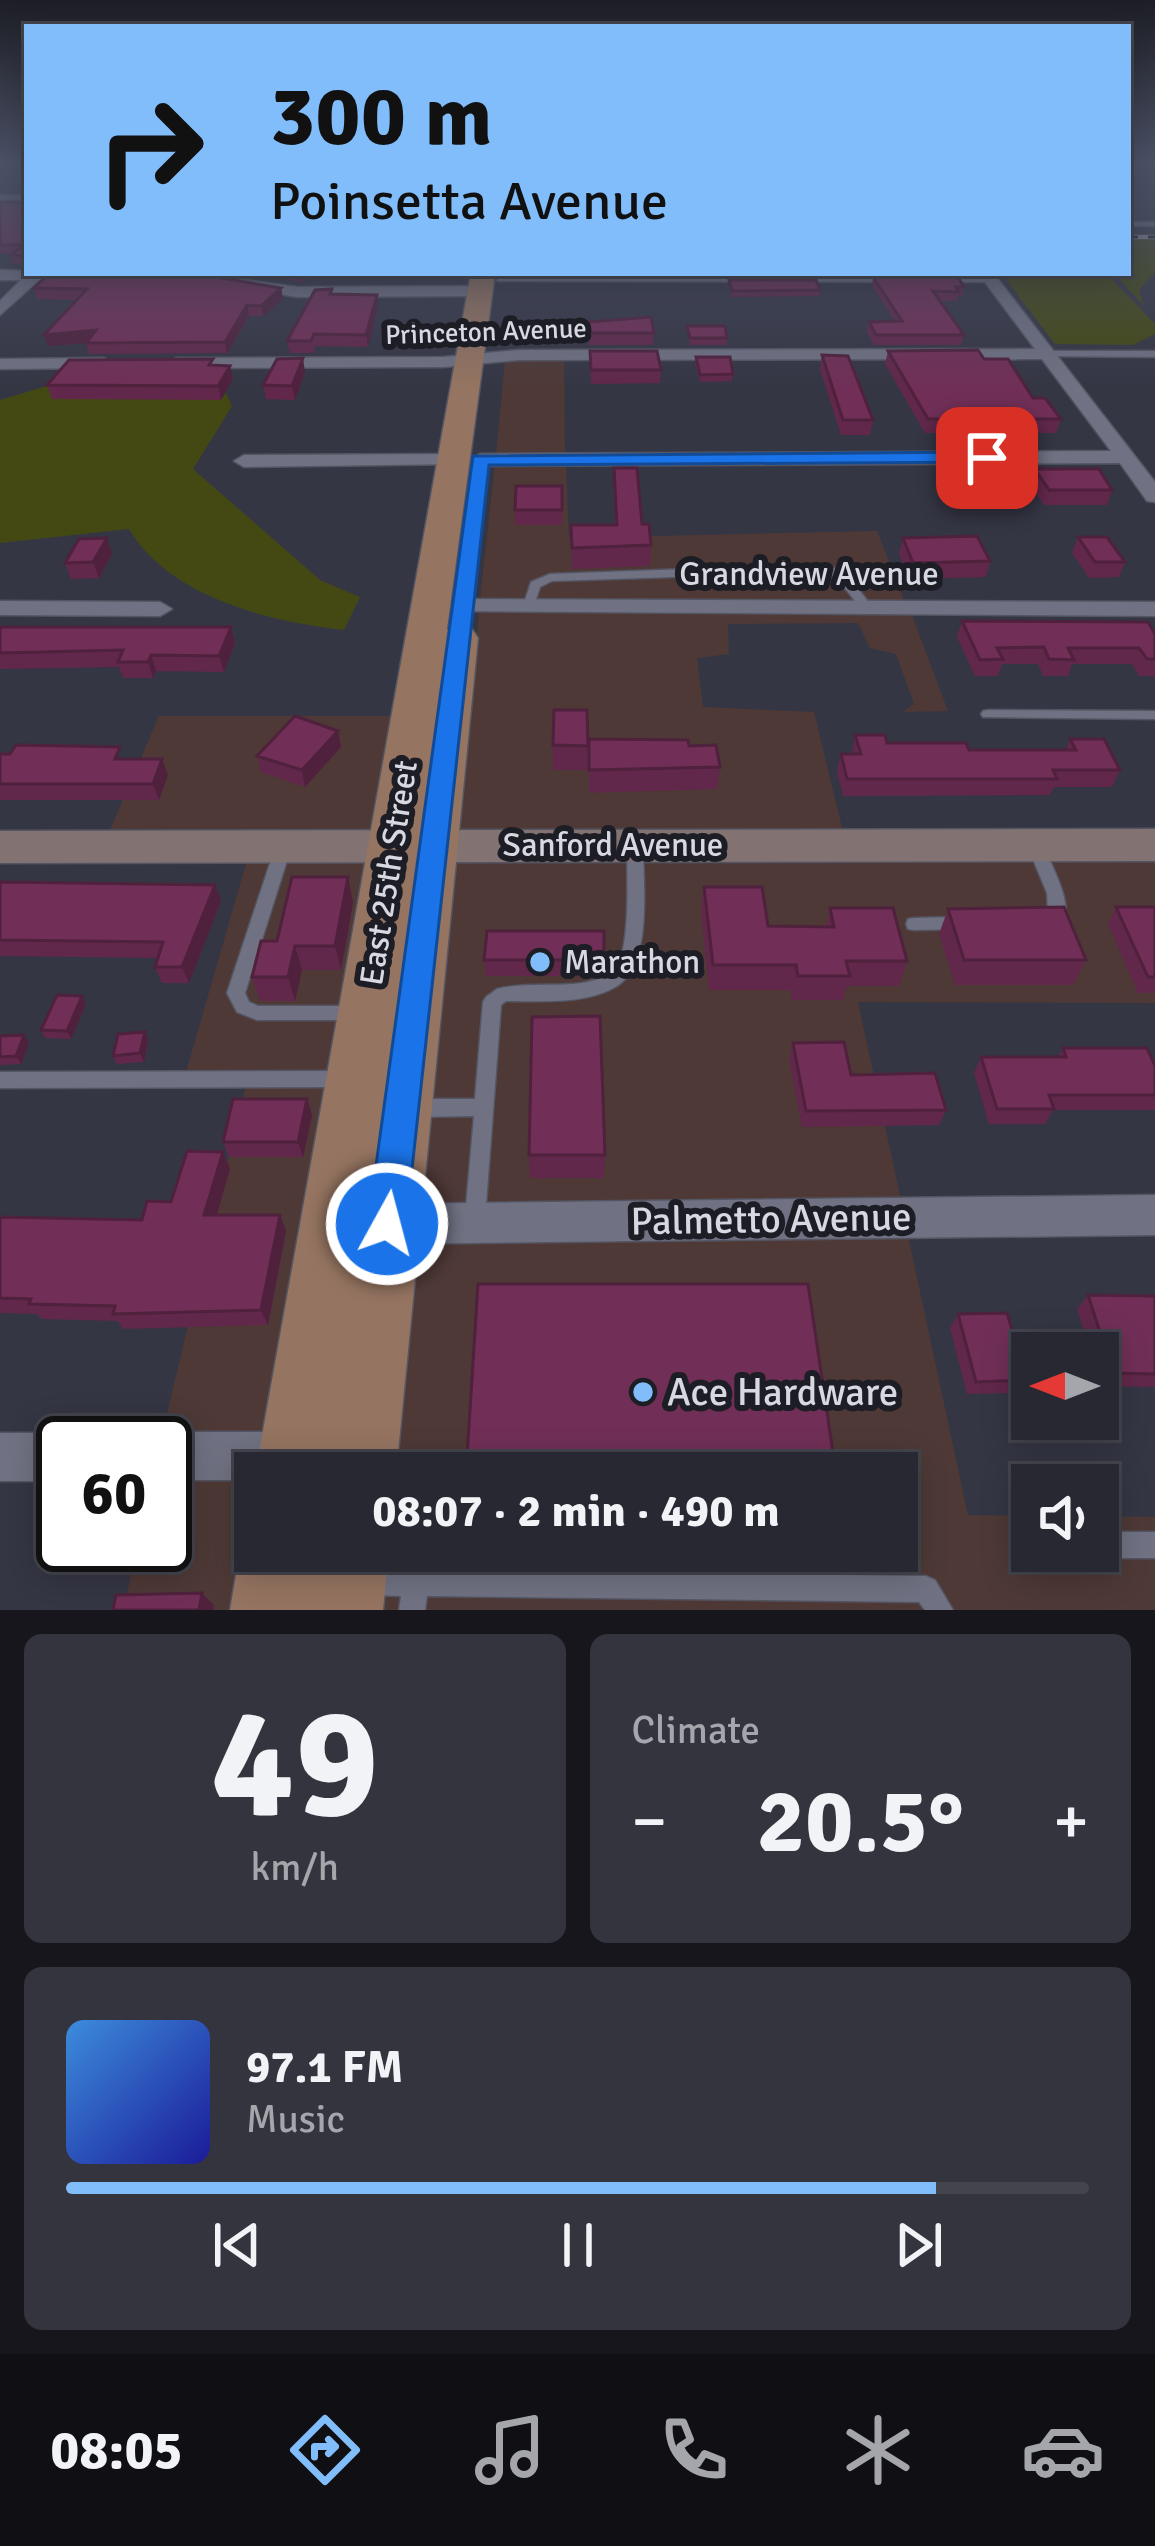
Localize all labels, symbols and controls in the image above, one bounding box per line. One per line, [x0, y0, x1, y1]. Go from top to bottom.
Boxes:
text: 300 m [270, 65, 492, 169]
icon: right [72, 72, 228, 228]
text: Poinsetta Avenue [270, 168, 668, 235]
street label: Princeton Avenue [385, 312, 587, 352]
pin [936, 407, 1038, 509]
icon: arrive [954, 425, 1020, 491]
street label: Grandview Avenue [679, 554, 939, 595]
street label: East 25th Street [351, 758, 427, 988]
street label: Sanford Avenue [503, 825, 723, 866]
place label: Marathon [564, 942, 700, 983]
marker: Marathon [527, 949, 553, 975]
position arrow [324, 1161, 450, 1287]
street label: Palmetto Avenue [630, 1193, 912, 1245]
north arrow [1011, 1332, 1119, 1440]
map controls [1011, 1332, 1119, 1572]
place label: Ace Hardware [667, 1368, 898, 1416]
marker: Ace Hardware [630, 1379, 656, 1405]
speed limit sign: 60 [36, 1416, 192, 1572]
button: sound [1011, 1464, 1119, 1572]
text: 08:07 · 2 min · 490 m [372, 1484, 780, 1539]
text: 49 [211, 1668, 379, 1861]
text: Climate [632, 1706, 760, 1754]
text: 20.5° [756, 1766, 964, 1877]
text: − [632, 1781, 667, 1862]
text: + [1053, 1781, 1089, 1862]
text: km/h [251, 1843, 339, 1891]
text: 97.1 FM [246, 2040, 403, 2095]
text: Music [246, 2095, 345, 2143]
icon: previous [204, 2212, 270, 2278]
icon: pause [545, 2212, 611, 2278]
icon: next [886, 2212, 952, 2278]
icon: directions [283, 2408, 367, 2492]
icon: music [468, 2408, 552, 2492]
icon: phone [652, 2408, 736, 2492]
icon: climate [836, 2408, 920, 2492]
icon: car [1021, 2408, 1105, 2492]
text: 08:05 [50, 2417, 183, 2484]

